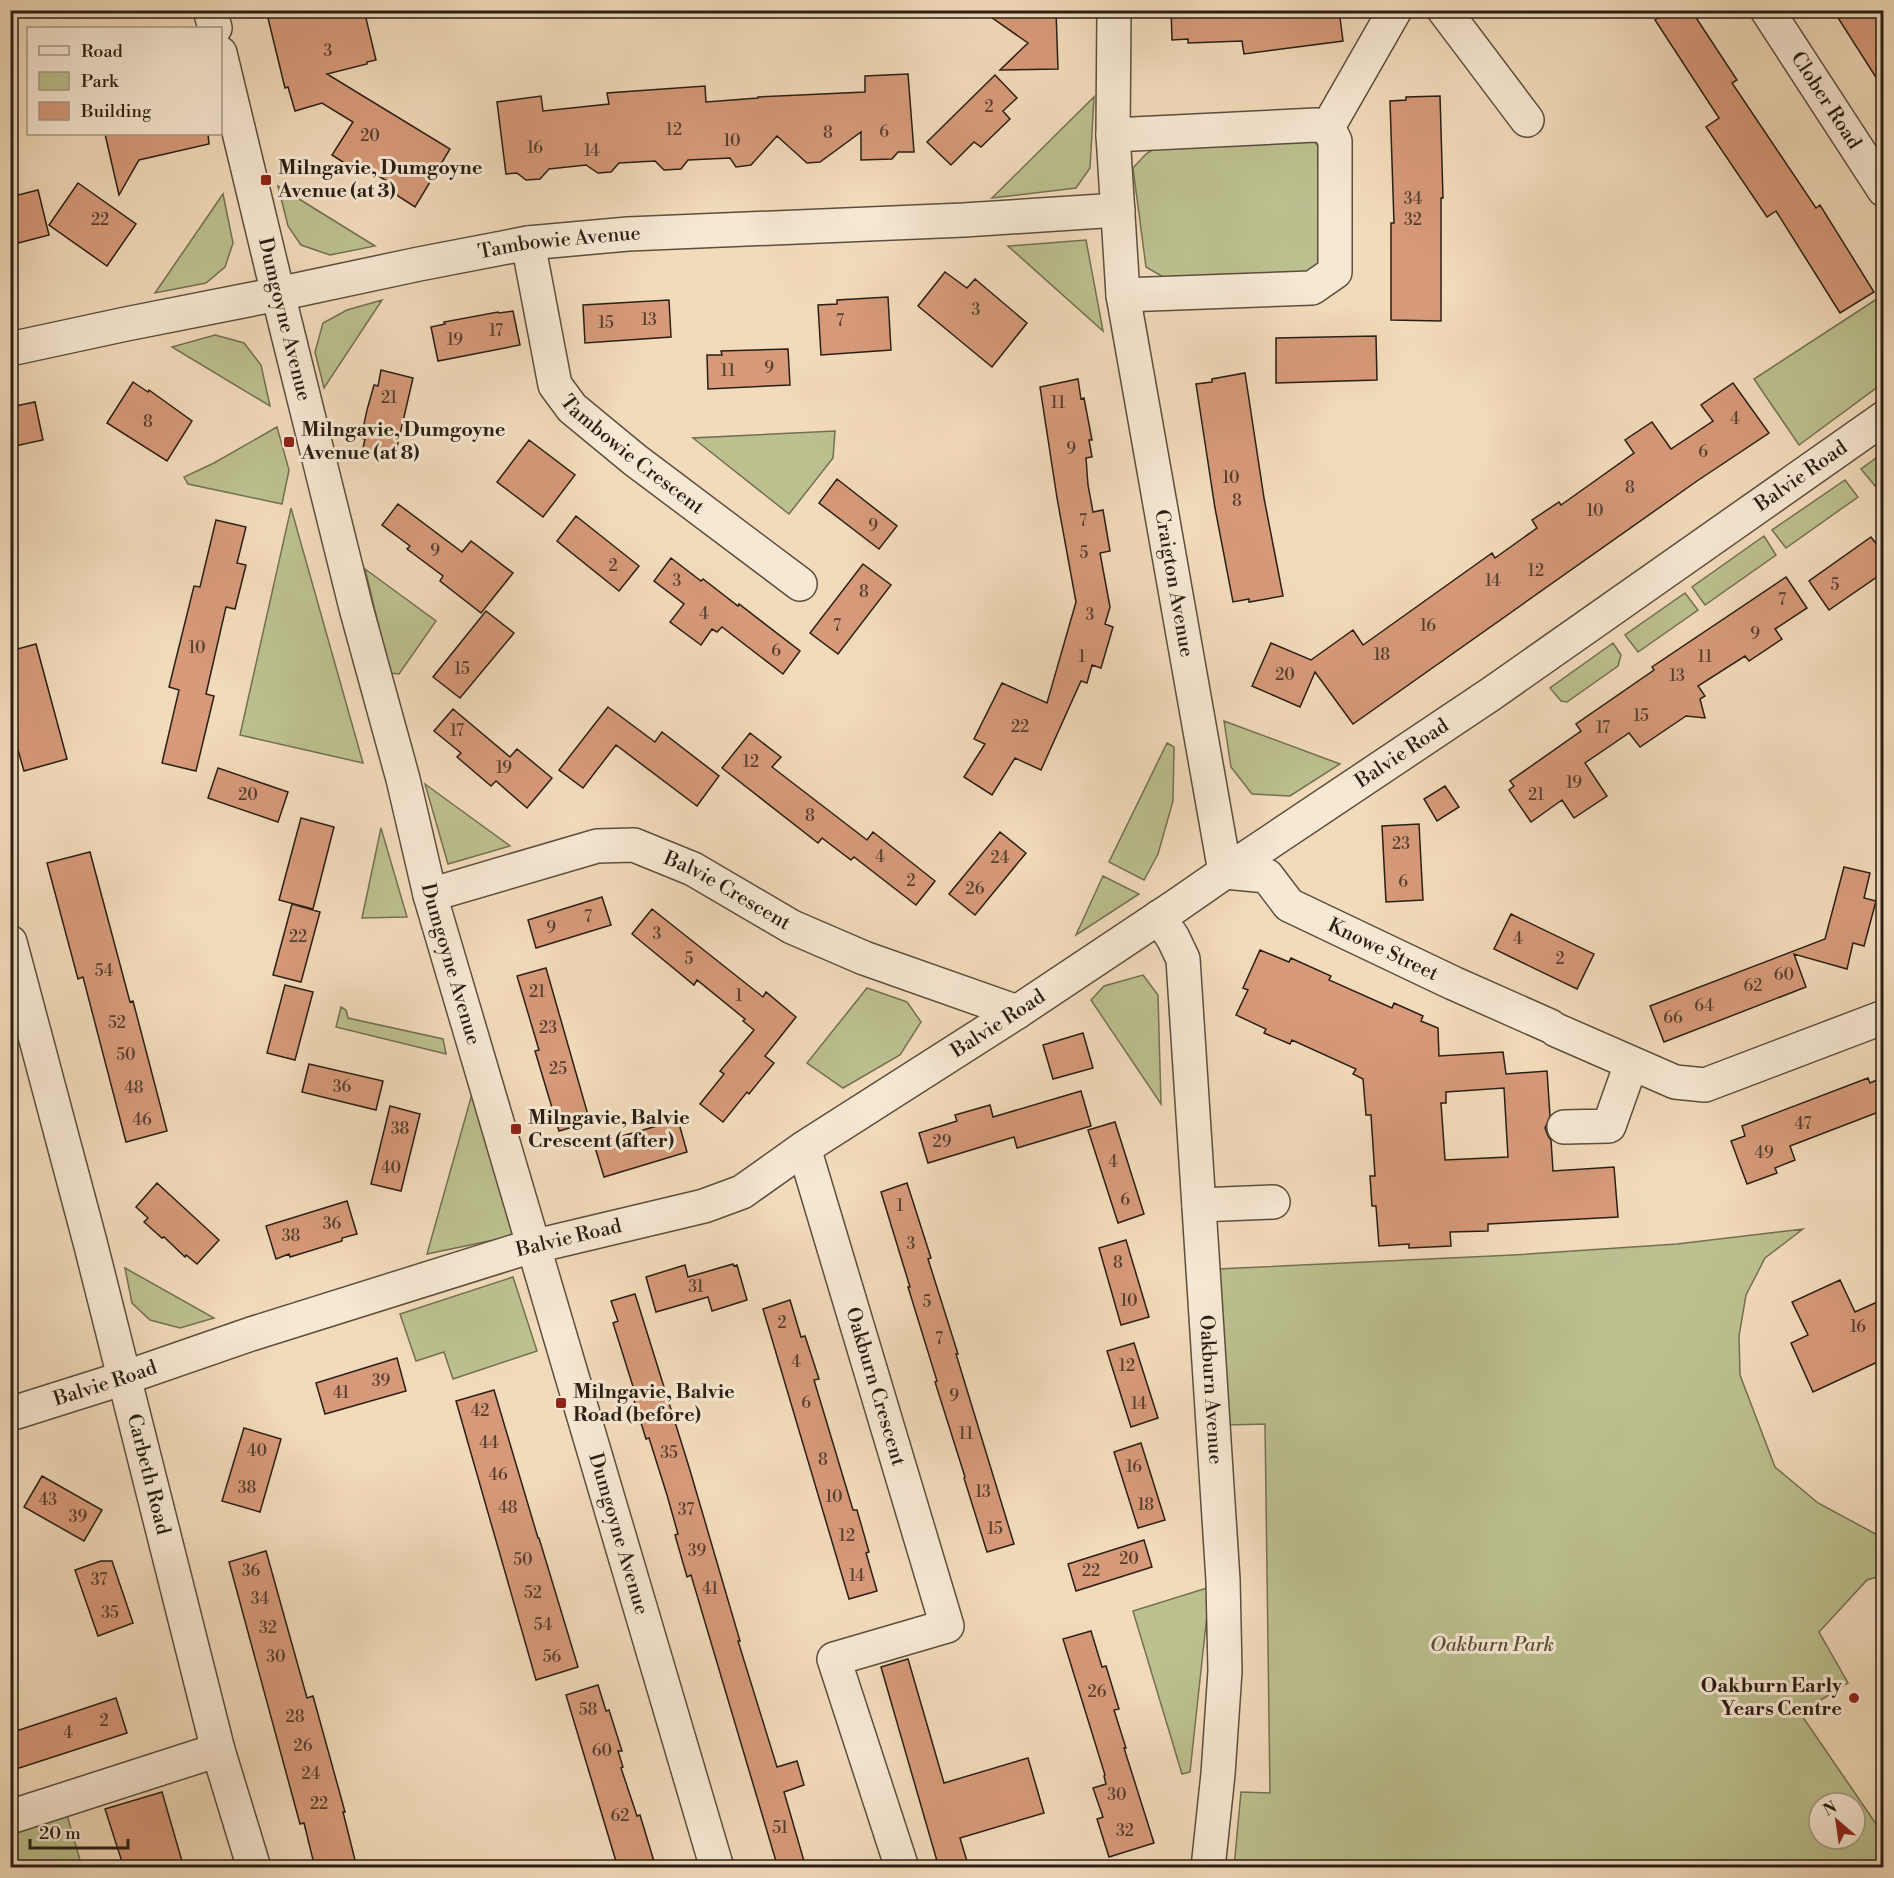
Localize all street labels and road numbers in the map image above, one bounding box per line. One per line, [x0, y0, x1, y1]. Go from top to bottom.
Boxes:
street label: Clober Road [1785, 47, 1867, 155]
street label: Tambowie Avenue [476, 221, 641, 265]
street label: Dumgoyne Avenue [252, 235, 317, 404]
street label: Tambowie Crescent [554, 390, 709, 520]
street label: Balvie Road [1749, 435, 1853, 518]
street label: Craigton Avenue [1149, 507, 1199, 659]
street label: Balvie Road [1350, 713, 1454, 794]
street label: Balvie Crescent [659, 846, 795, 936]
street label: Dumgoyne Avenue [415, 881, 486, 1048]
street label: Knowe Street [1324, 913, 1442, 987]
street label: Balvie Road [945, 984, 1051, 1064]
street label: Balvie Road [513, 1213, 625, 1263]
street label: Oakburn Crescent [840, 1304, 911, 1469]
street label: Oakburn Avenue [1193, 1314, 1228, 1465]
street label: Balvie Road [49, 1355, 161, 1412]
street label: Carbeth Road [121, 1411, 176, 1538]
street label: Dumgoyne Avenue [583, 1450, 654, 1618]

